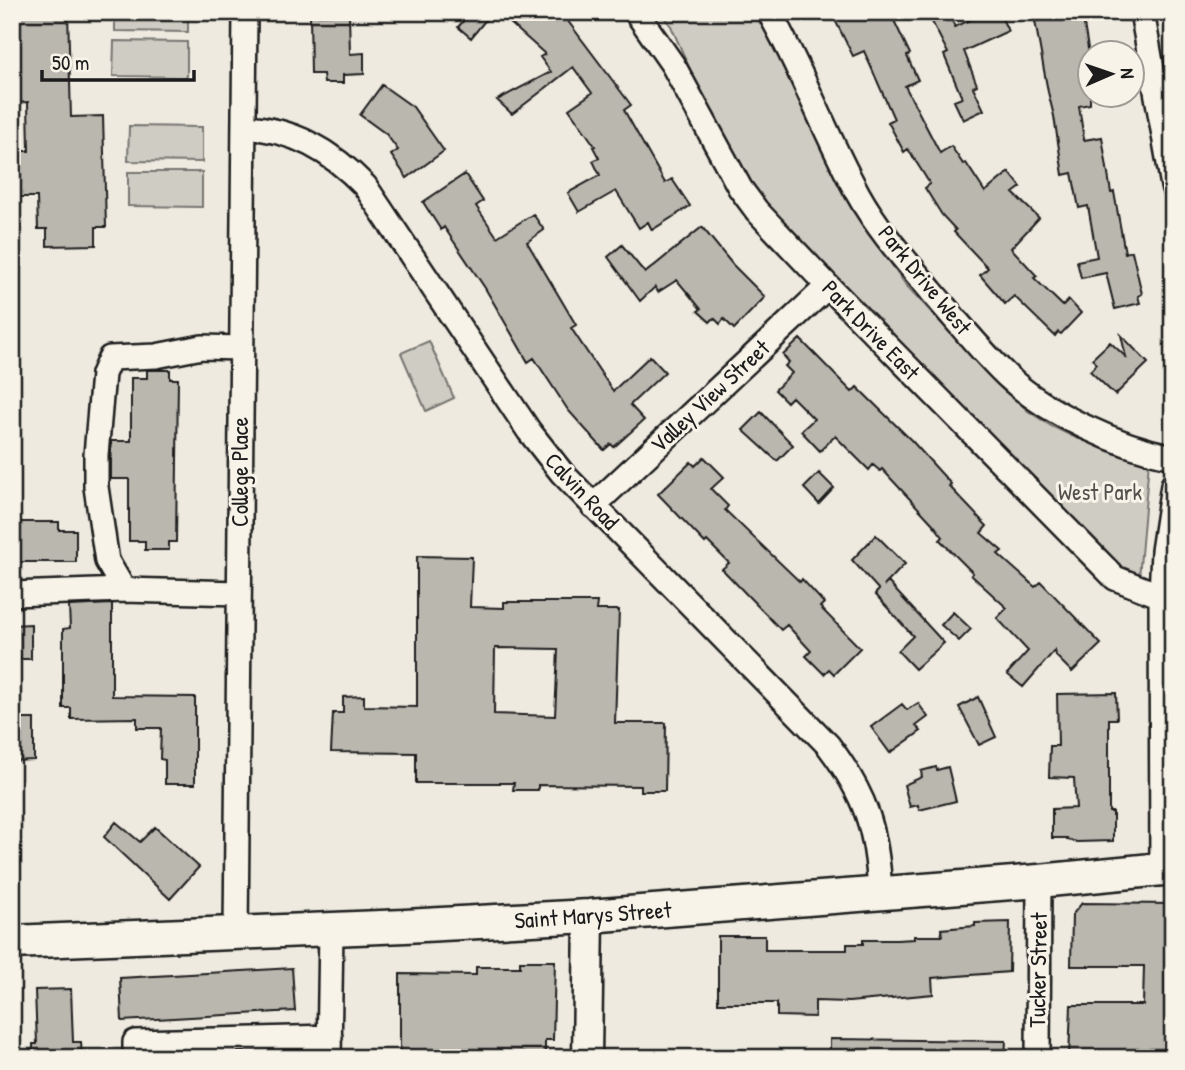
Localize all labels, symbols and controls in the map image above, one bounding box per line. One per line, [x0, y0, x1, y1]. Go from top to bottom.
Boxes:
scale bar [42, 38, 194, 82]
north arrow [1076, 38, 1146, 108]
text: 50 m [52, 48, 89, 77]
text: N [1115, 68, 1141, 79]
street label: Park Drive West [872, 218, 980, 342]
street label: Park Drive East [816, 273, 928, 387]
street label: Valley View Street [643, 331, 777, 459]
street label: College Place [224, 417, 255, 527]
street label: Calvin Road [538, 445, 626, 536]
park label: West Park [1058, 476, 1142, 507]
street label: Saint Marys Street [513, 893, 674, 935]
street label: Tucker Street [1021, 911, 1054, 1028]

